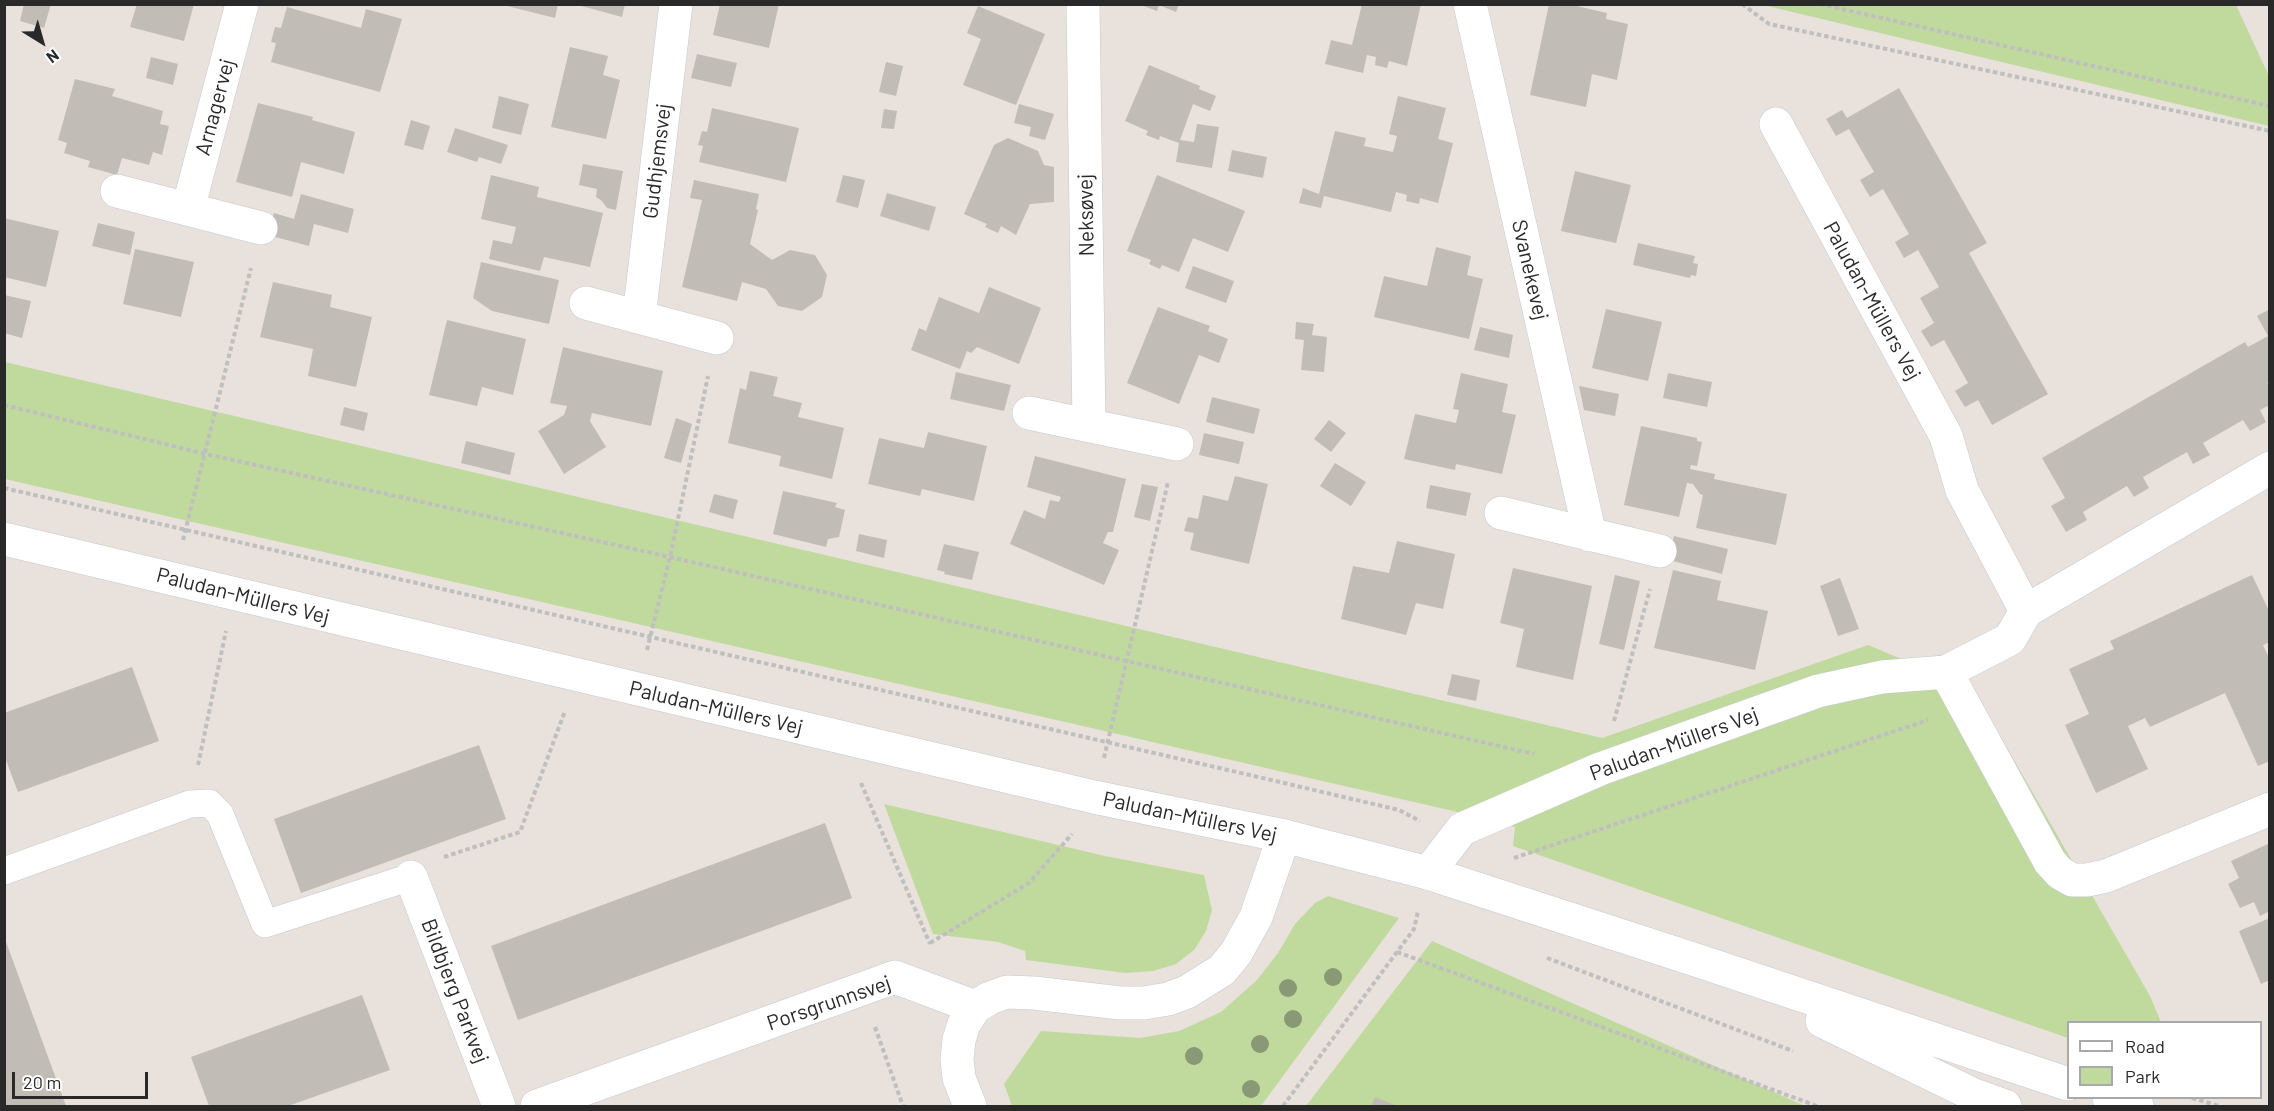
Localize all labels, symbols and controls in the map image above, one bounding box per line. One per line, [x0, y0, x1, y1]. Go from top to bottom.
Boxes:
north arrow [12, 12, 72, 72]
text: N [43, 46, 63, 68]
street label: Arnagervej [190, 56, 240, 158]
street label: Gudhjemsvej [637, 102, 677, 220]
street label: Neksøvej [1073, 174, 1099, 256]
street label: Svanekevej [1506, 217, 1554, 323]
street label: Paludan-Müllers Vej [1818, 217, 1926, 385]
street label: Paludan-Müllers Vej [154, 562, 332, 630]
street label: Paludan-Müllers Vej [627, 676, 805, 740]
street label: Paludan-Müllers Vej [1586, 702, 1762, 786]
street label: Paludan-Müllers Vej [1101, 786, 1279, 848]
street label: Bildbjerg Parkvej [416, 915, 494, 1067]
street label: Porsgrunnsvej [764, 970, 894, 1036]
legend [2067, 1021, 2262, 1099]
text: Road [2125, 1035, 2165, 1057]
scale bar [15, 1060, 152, 1098]
text: Park [2125, 1065, 2160, 1087]
text: 20 m [23, 1071, 61, 1093]

